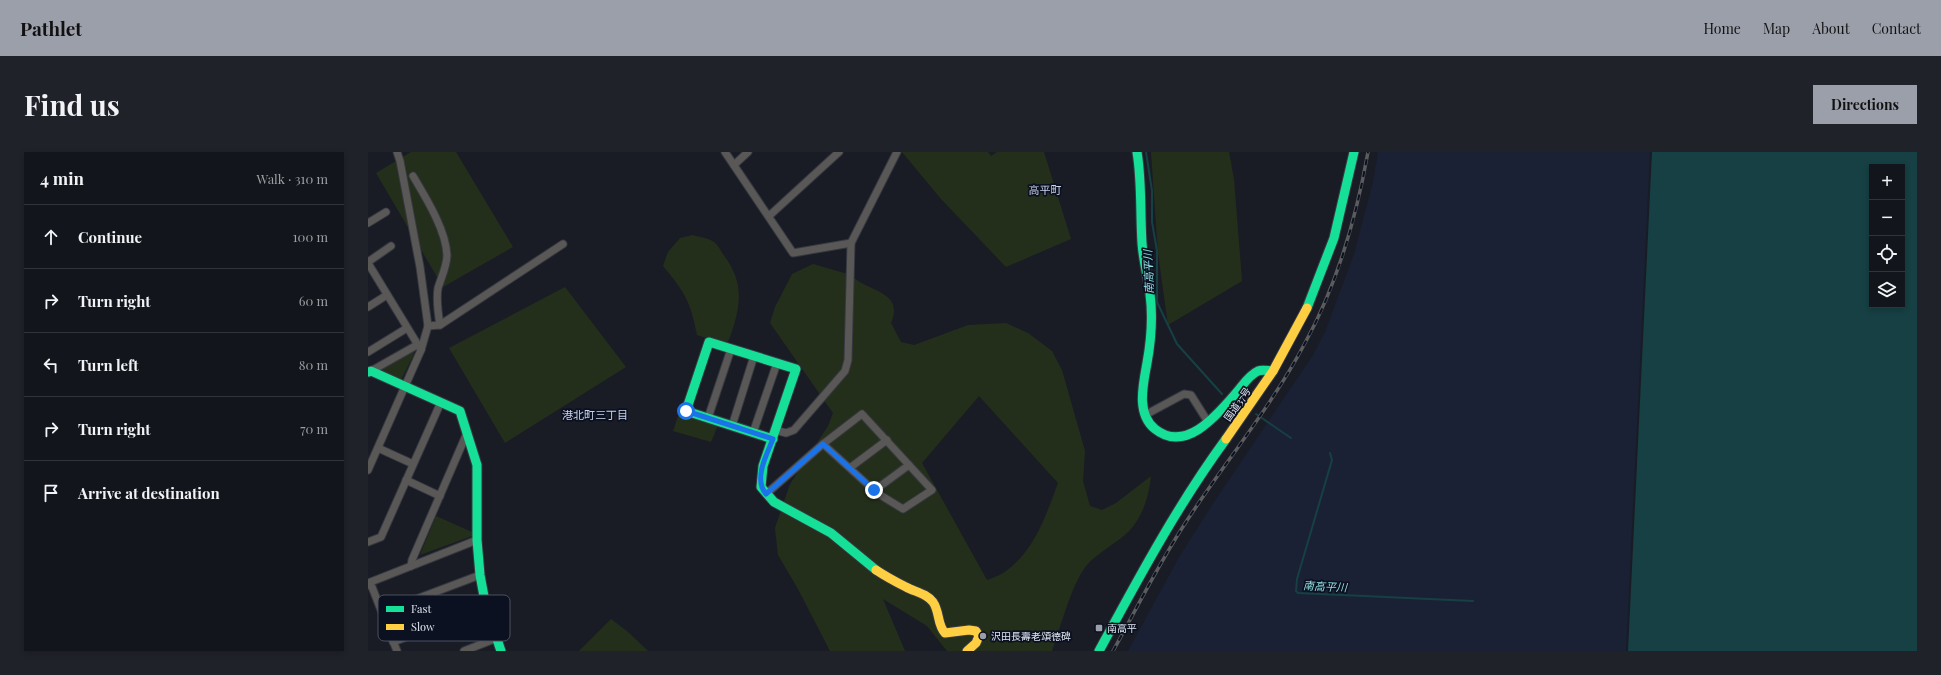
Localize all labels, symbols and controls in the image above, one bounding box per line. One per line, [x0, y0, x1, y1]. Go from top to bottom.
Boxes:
text: Pathlet [20, 15, 82, 41]
text: Home [1703, 19, 1741, 38]
text: Map [1763, 19, 1790, 38]
text: About [1812, 19, 1850, 38]
text: Contact [1872, 19, 1921, 38]
button: Directions [1813, 85, 1917, 124]
text: Find us [24, 86, 120, 123]
map controls [1869, 164, 1905, 308]
button: + [1869, 164, 1905, 200]
text: 4 min [40, 167, 84, 189]
text: Walk · 310 m [257, 170, 328, 187]
district label: 高平町 [1029, 182, 1062, 197]
button: − [1869, 200, 1905, 236]
icon: ahead [40, 226, 62, 248]
text: Continue [78, 227, 142, 247]
text: 100 m [293, 228, 328, 245]
button: locate [1869, 236, 1905, 272]
water label: 南高平川 [1140, 249, 1156, 294]
button: layers [1869, 272, 1905, 308]
icon: right [40, 290, 62, 312]
text: Turn right [78, 291, 151, 311]
text: 60 m [299, 292, 328, 309]
icon: left [40, 354, 62, 376]
text: Turn left [78, 355, 139, 375]
text: 80 m [299, 356, 328, 373]
street label: 国道37号 [1220, 384, 1254, 424]
route start [677, 402, 695, 420]
district label: 港北町三丁目 [562, 407, 628, 422]
icon: right [40, 418, 62, 440]
text: Turn right [78, 419, 151, 439]
text: 70 m [300, 420, 328, 437]
route end [865, 481, 883, 499]
icon: arrive [40, 482, 62, 504]
text: Arrive at destination [78, 483, 220, 503]
water label: 南高平川 [1303, 577, 1348, 595]
legend [378, 595, 510, 641]
text: Fast [411, 601, 431, 616]
text: Slow [411, 619, 435, 634]
place label: 南高平 [1107, 621, 1137, 635]
marker: 南高平 [1094, 623, 1104, 633]
place label: 沢田長壽老頌徳碑 [991, 629, 1071, 643]
marker: 沢田長壽老頌徳碑 [978, 631, 988, 641]

